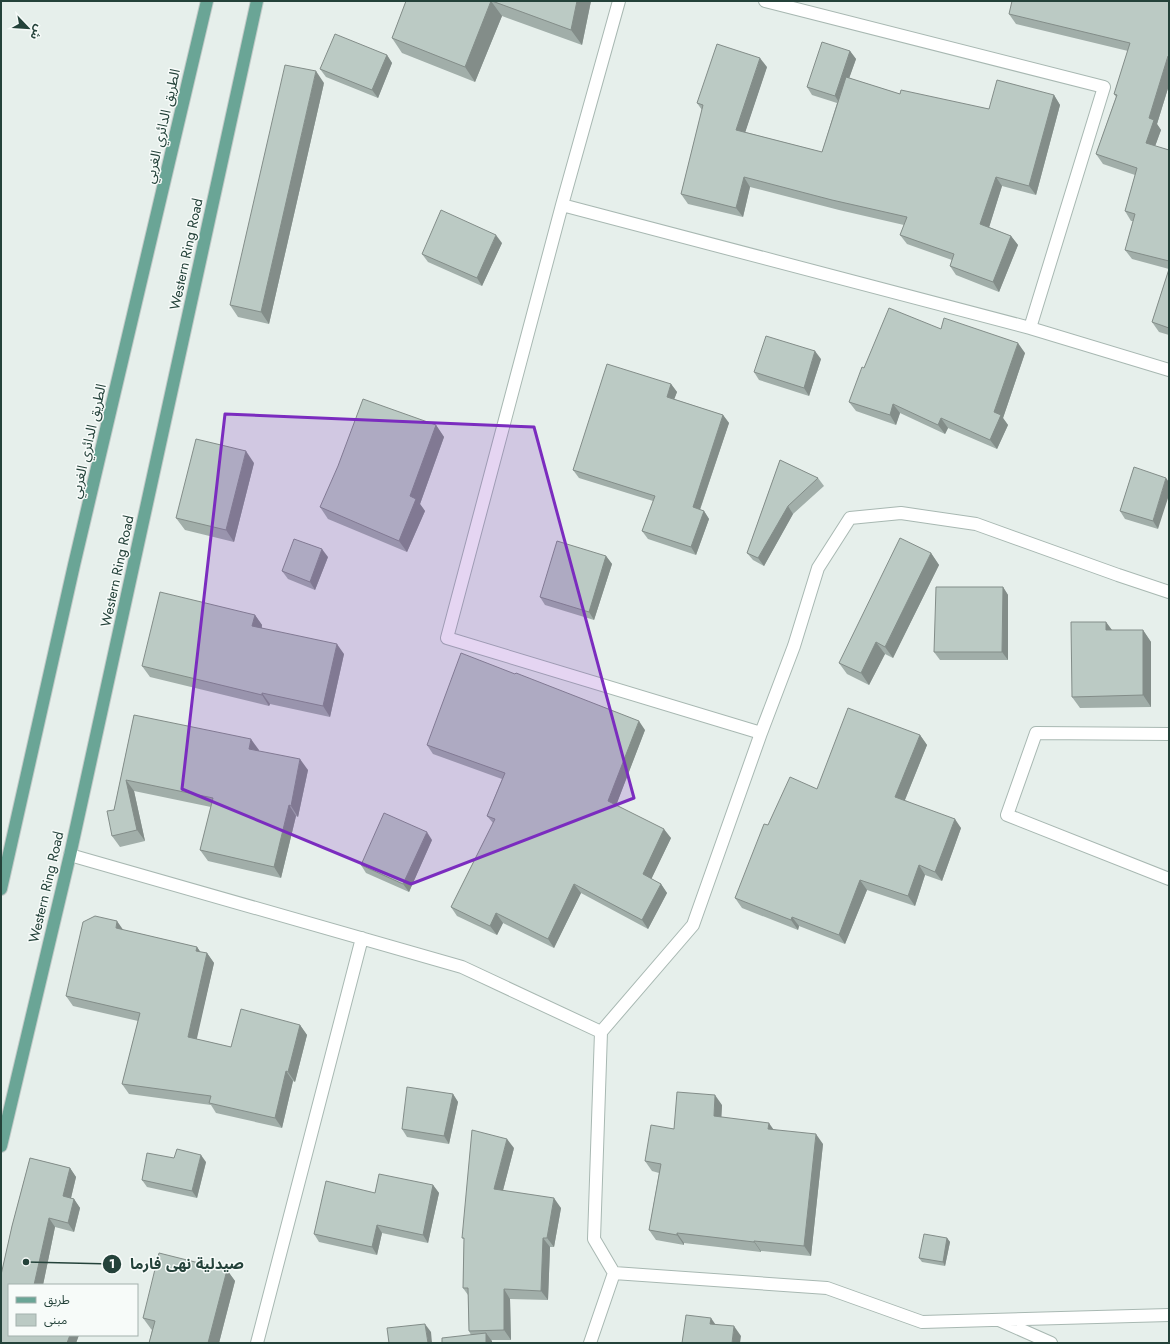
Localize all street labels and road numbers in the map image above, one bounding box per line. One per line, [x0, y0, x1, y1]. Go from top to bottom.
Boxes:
street label: الطريق الدائري الغربي [139, 67, 186, 186]
street label: Western Ring Road [164, 196, 208, 312]
street label: الطريق الدائري الغربي [65, 382, 112, 501]
street label: Western Ring Road [95, 513, 139, 629]
street label: Western Ring Road [23, 829, 69, 945]

